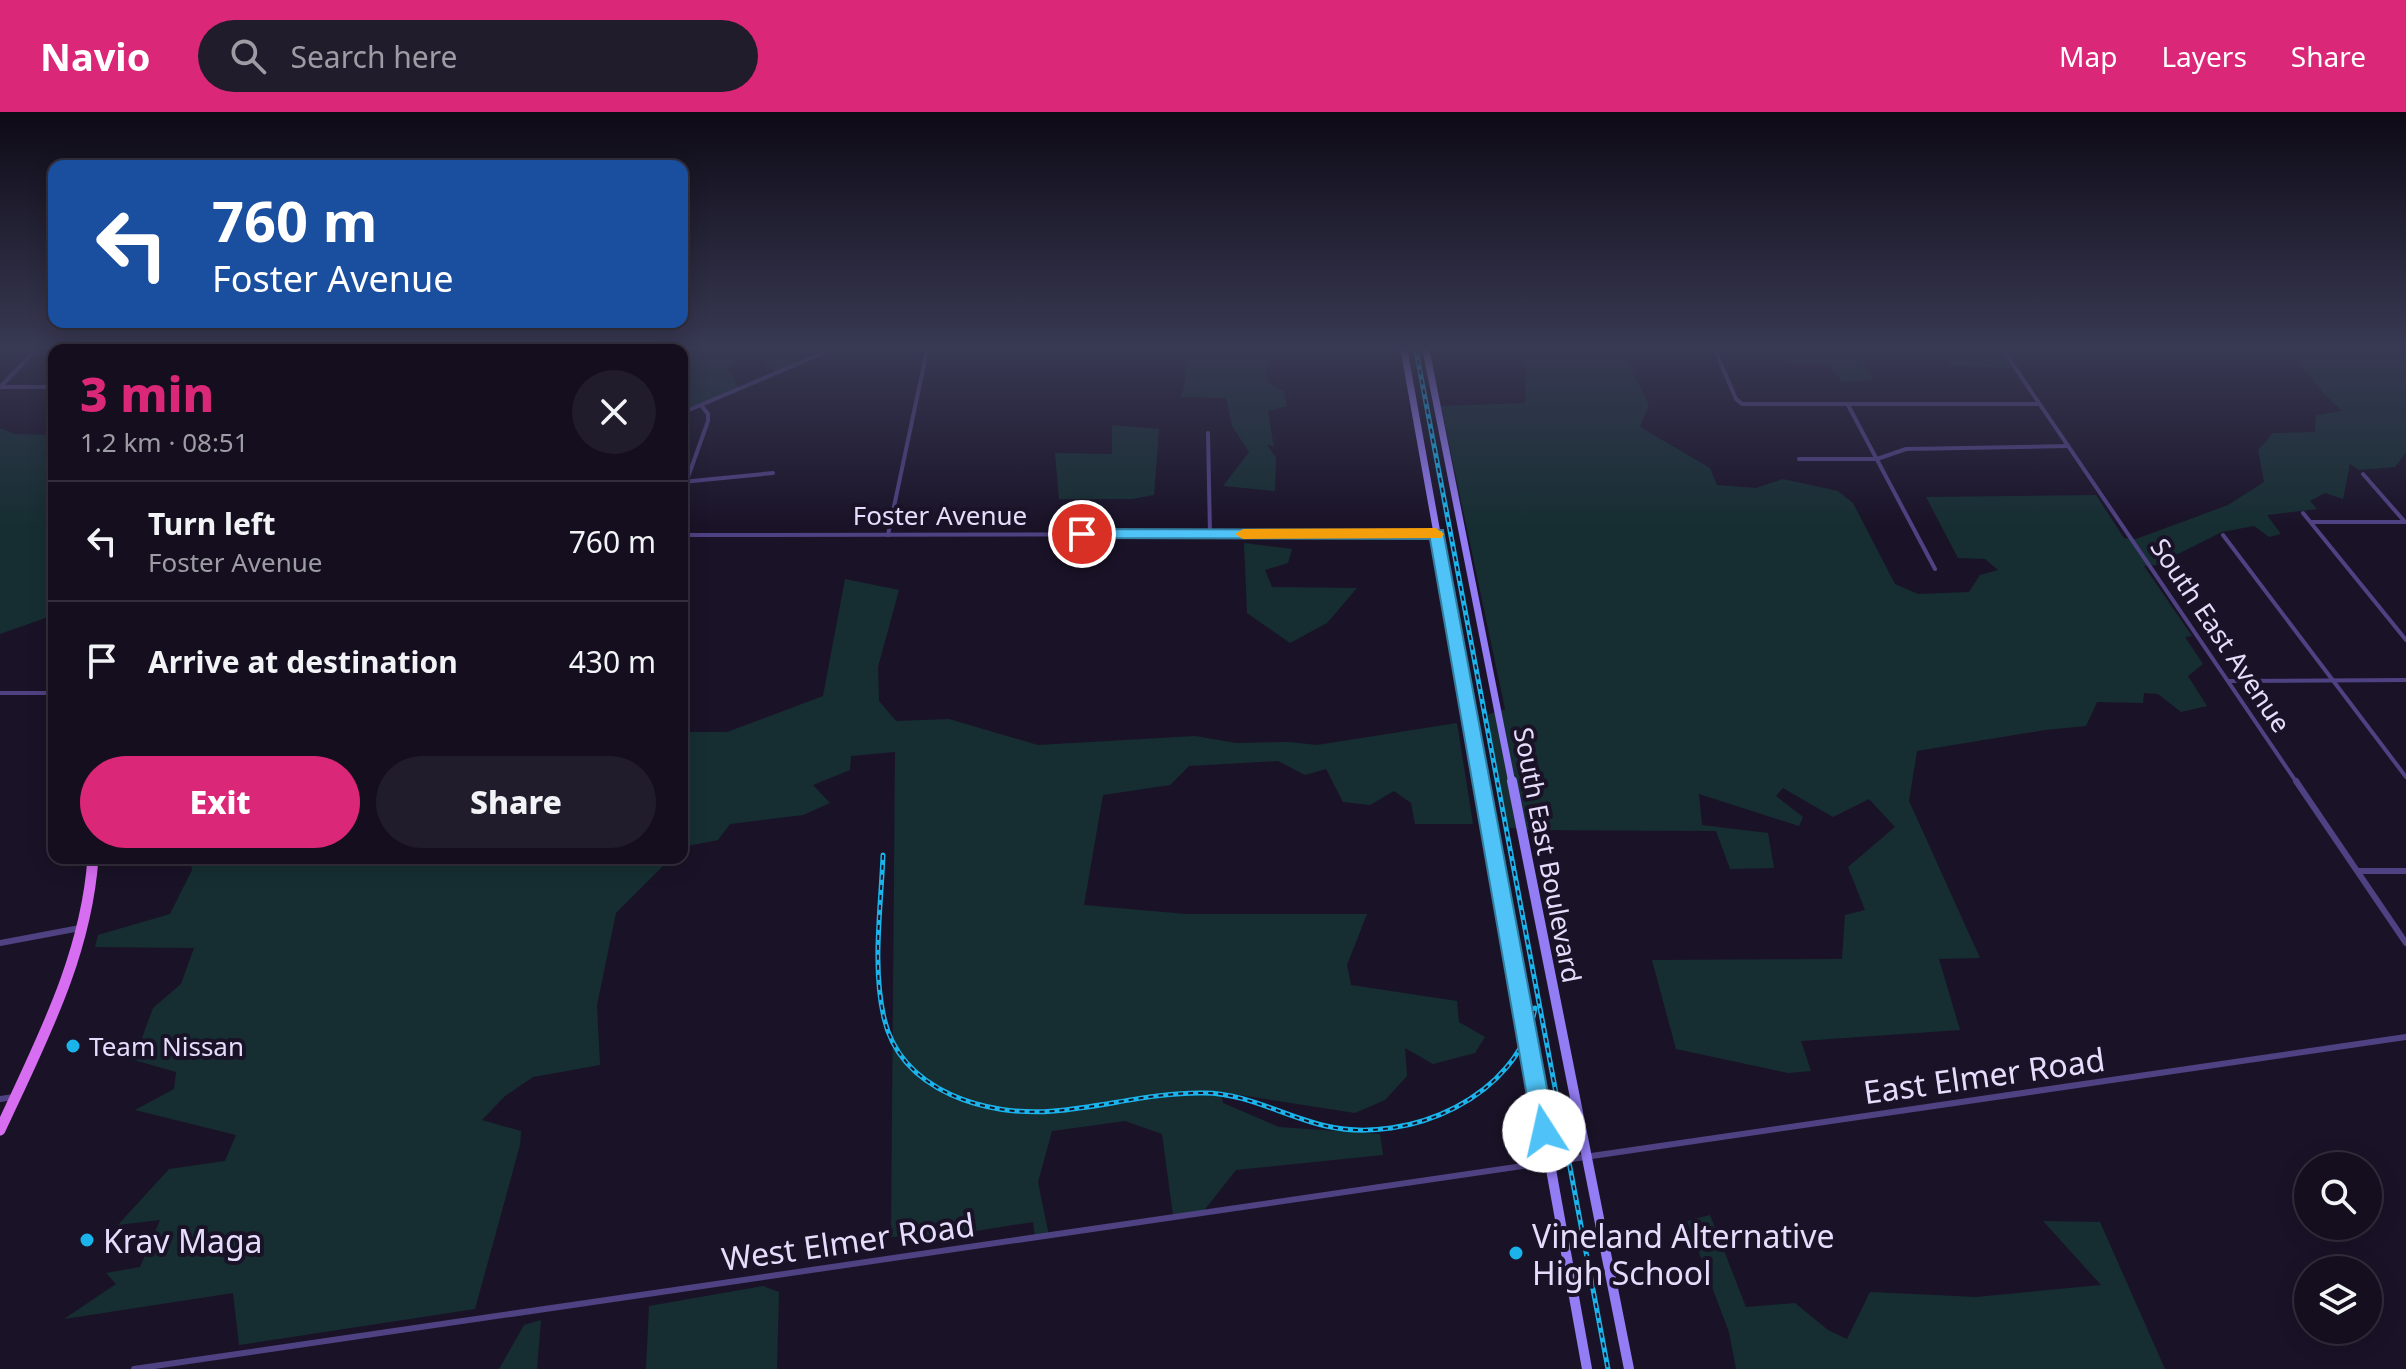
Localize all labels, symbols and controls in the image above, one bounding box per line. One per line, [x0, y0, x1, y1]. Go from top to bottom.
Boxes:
search box [198, 20, 758, 92]
text: Navio [40, 30, 150, 82]
icon: search [226, 34, 270, 78]
text: Search here [290, 36, 457, 77]
text: Map [2059, 37, 2117, 75]
text: Layers [2161, 37, 2247, 75]
text: Share [2291, 37, 2366, 75]
text: 760 m [212, 182, 377, 258]
icon: left [80, 192, 184, 296]
text: Foster Avenue [212, 254, 454, 303]
text: 3 min [80, 361, 214, 426]
button: close [572, 370, 656, 454]
text: 1.2 km · 08:51 [80, 424, 249, 460]
street label: Foster Avenue [853, 497, 1027, 533]
pin [1048, 500, 1116, 568]
text: Turn left [148, 503, 276, 544]
icon: arrive [1060, 512, 1104, 556]
icon: left [80, 519, 124, 563]
text: 760 m [569, 521, 656, 562]
street label: South East Avenue [2143, 531, 2299, 739]
text: Foster Avenue [148, 544, 323, 580]
icon: arrive [80, 639, 124, 683]
text: Arrive at destination [148, 641, 458, 682]
text: 430 m [569, 641, 656, 682]
street label: South East Boulevard [1506, 724, 1590, 986]
button: Exit [80, 756, 360, 848]
button: Share [376, 756, 656, 848]
place label: Team Nissan [89, 1028, 244, 1064]
marker: Team Nissan [64, 1037, 82, 1055]
street label: East Elmer Road [1860, 1037, 2108, 1113]
position arrow [1502, 1089, 1586, 1173]
map controls [2294, 1152, 2382, 1344]
button: search [2294, 1152, 2382, 1240]
street label: West Elmer Road [719, 1202, 977, 1280]
place label: Vineland Alternative High School [1532, 1214, 1835, 1294]
place label: Krav Maga [103, 1219, 263, 1262]
marker: Krav Maga [78, 1231, 96, 1249]
marker: Vineland Alternative High School [1507, 1244, 1525, 1262]
button: layers [2294, 1256, 2382, 1344]

